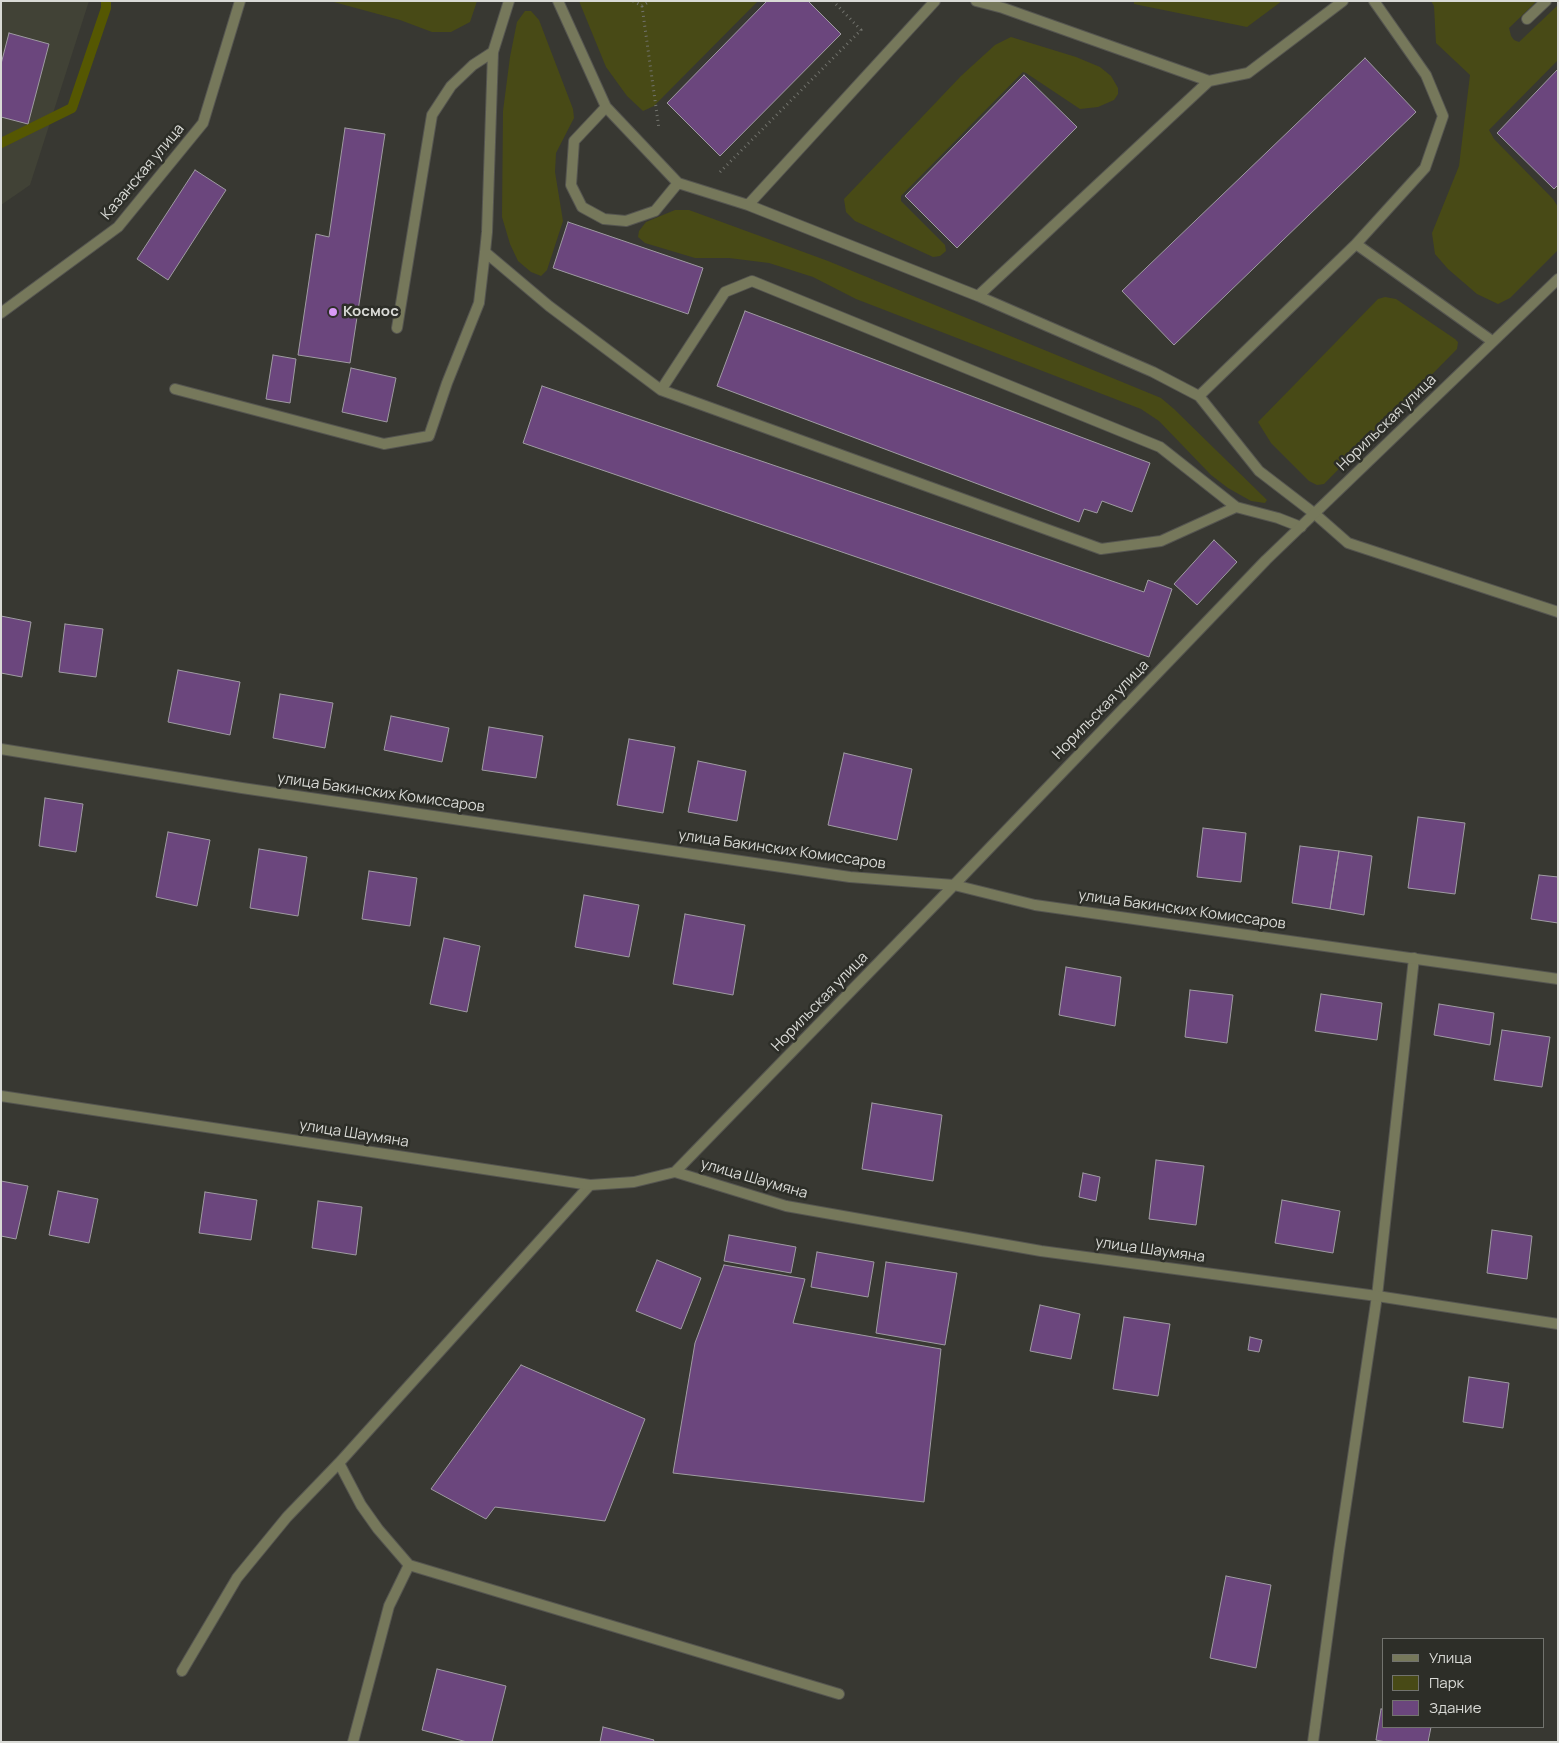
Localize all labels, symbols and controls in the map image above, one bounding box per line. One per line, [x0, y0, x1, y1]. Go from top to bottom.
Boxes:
street label: Казанская улица [98, 120, 188, 224]
place label: Космос [343, 303, 399, 321]
marker: Космос [327, 306, 339, 318]
street label: Норильская улица [1334, 371, 1440, 475]
street label: Норильская улица [1049, 657, 1153, 763]
street label: улица Бакинских Комиссаров [276, 770, 486, 816]
street label: улица Бакинских Комиссаров [677, 827, 887, 873]
street label: улица Бакинских Комиссаров [1077, 887, 1287, 933]
street label: Норильская улица [768, 949, 872, 1055]
street label: улица Шаумяна [298, 1116, 410, 1152]
street label: улица Шаумяна [698, 1155, 810, 1203]
street label: улица Шаумяна [1094, 1233, 1206, 1267]
legend [1382, 1638, 1544, 1728]
text: Улица [1429, 1647, 1472, 1668]
text: Парк [1429, 1672, 1464, 1693]
text: Здание [1429, 1697, 1481, 1718]

